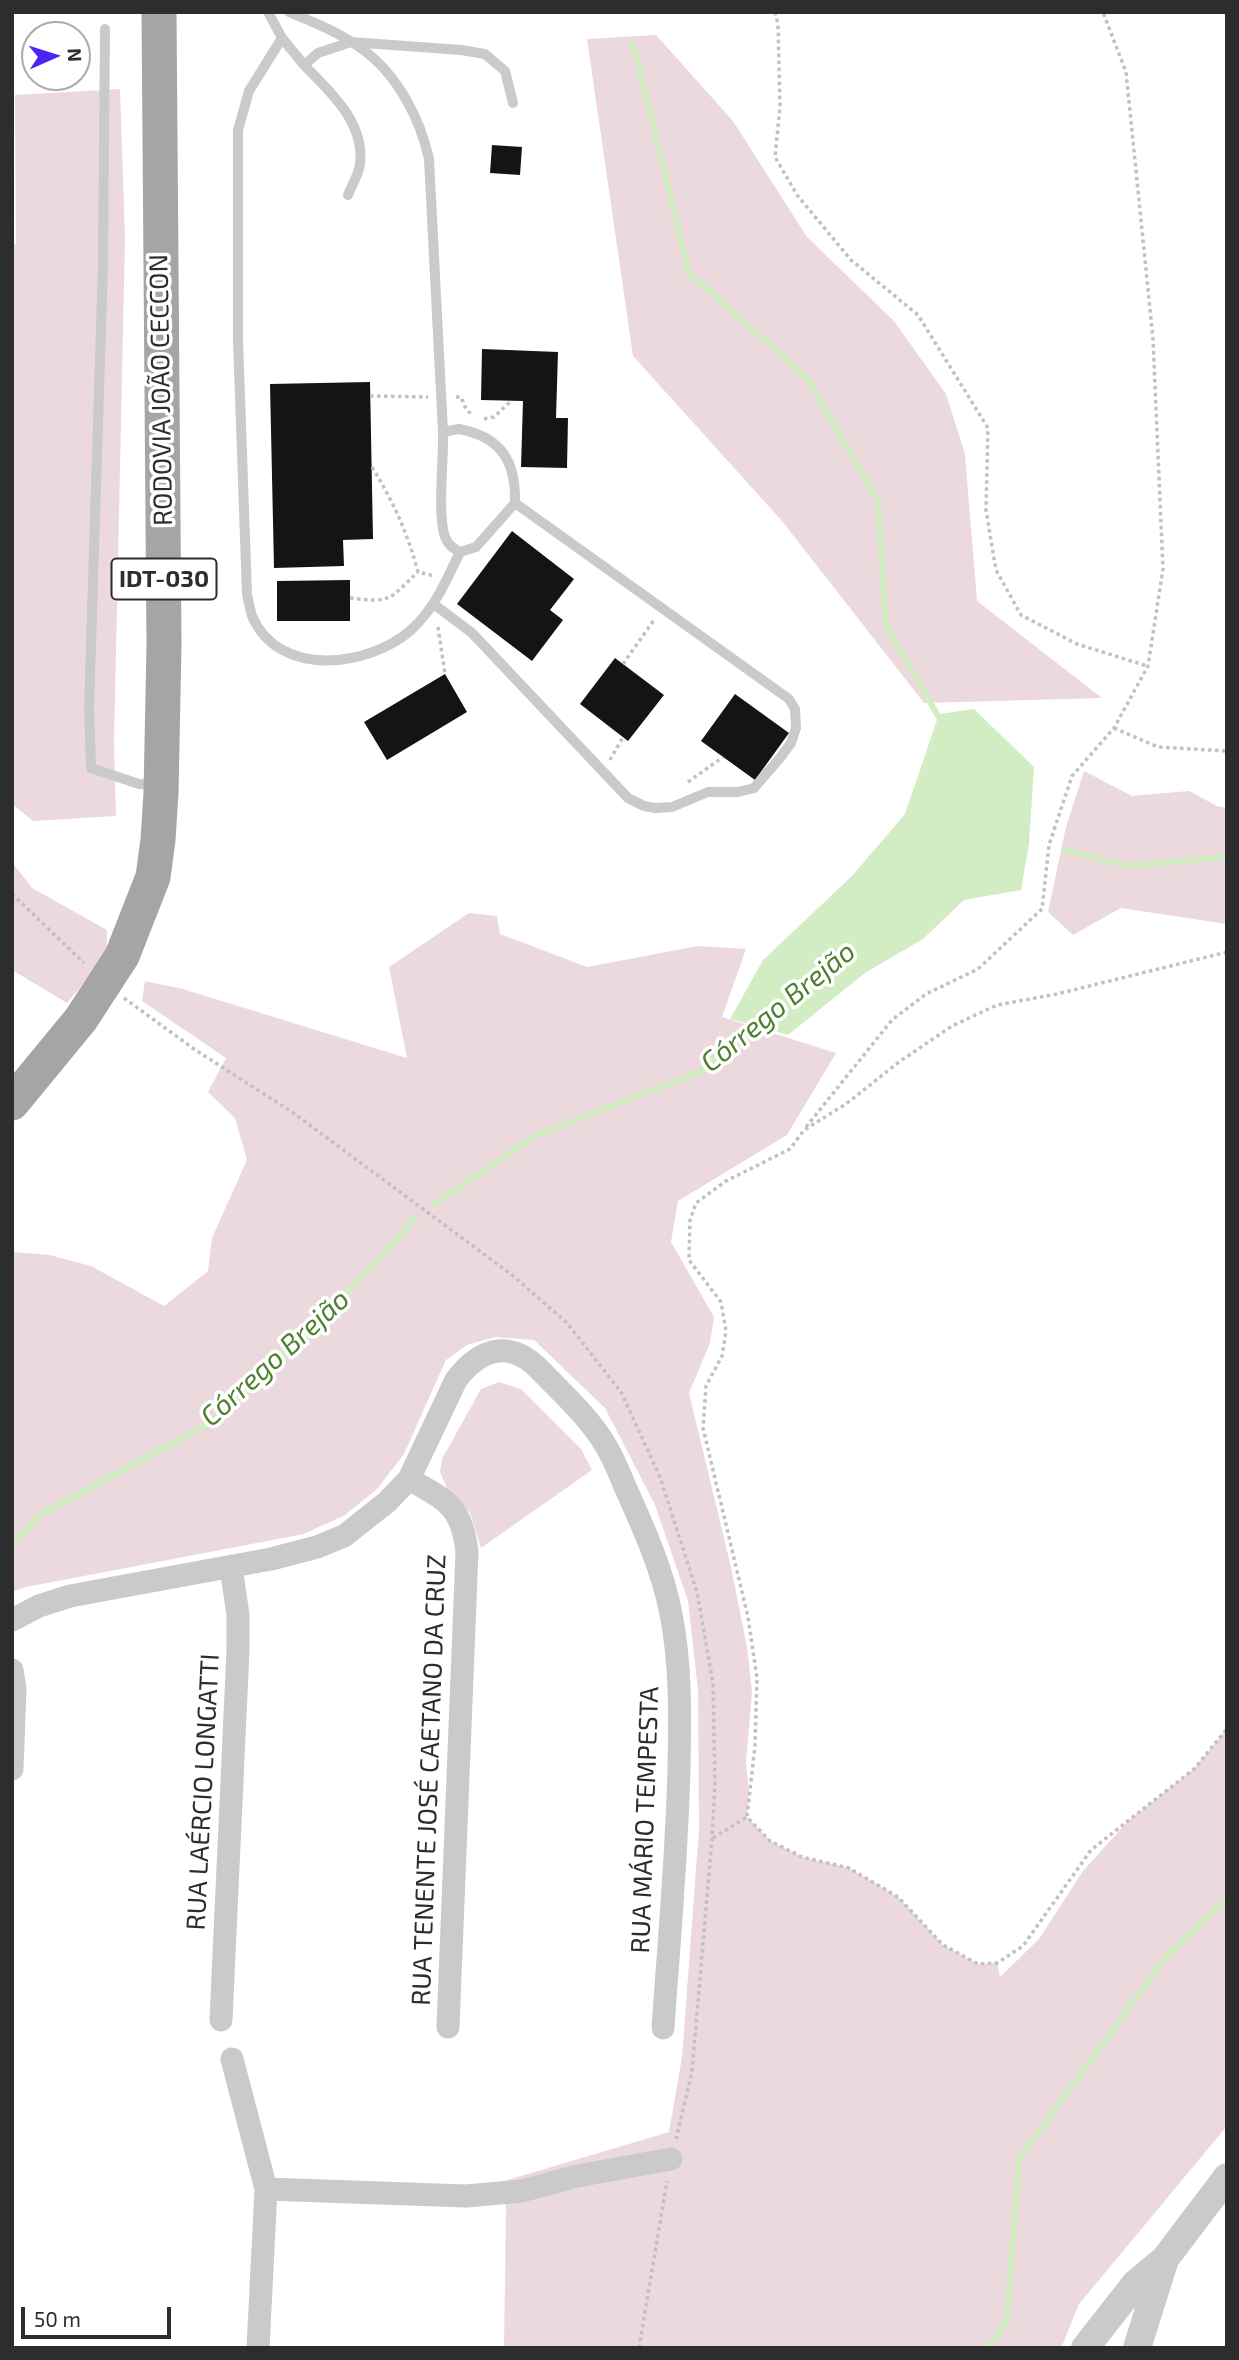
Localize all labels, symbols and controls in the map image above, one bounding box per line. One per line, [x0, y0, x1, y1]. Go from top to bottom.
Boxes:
north arrow [21, 21, 91, 91]
text: N [64, 48, 87, 62]
street label: RODOVIA JOÃO CECCON [143, 254, 179, 526]
road number: IDT-030 [111, 558, 216, 600]
water label: Córrego Brejão [694, 935, 862, 1079]
water label: Córrego Brejão [194, 1282, 356, 1434]
street label: RUA TENENTE JOSÉ CAETANO DA CRUZ [406, 1554, 452, 2006]
street label: RUA LAÉRCIO LONGATTI [180, 1653, 226, 1931]
street label: RUA MÁRIO TEMPESTA [625, 1686, 665, 1954]
scale bar [24, 2294, 175, 2338]
text: 50 m [34, 2306, 81, 2331]

